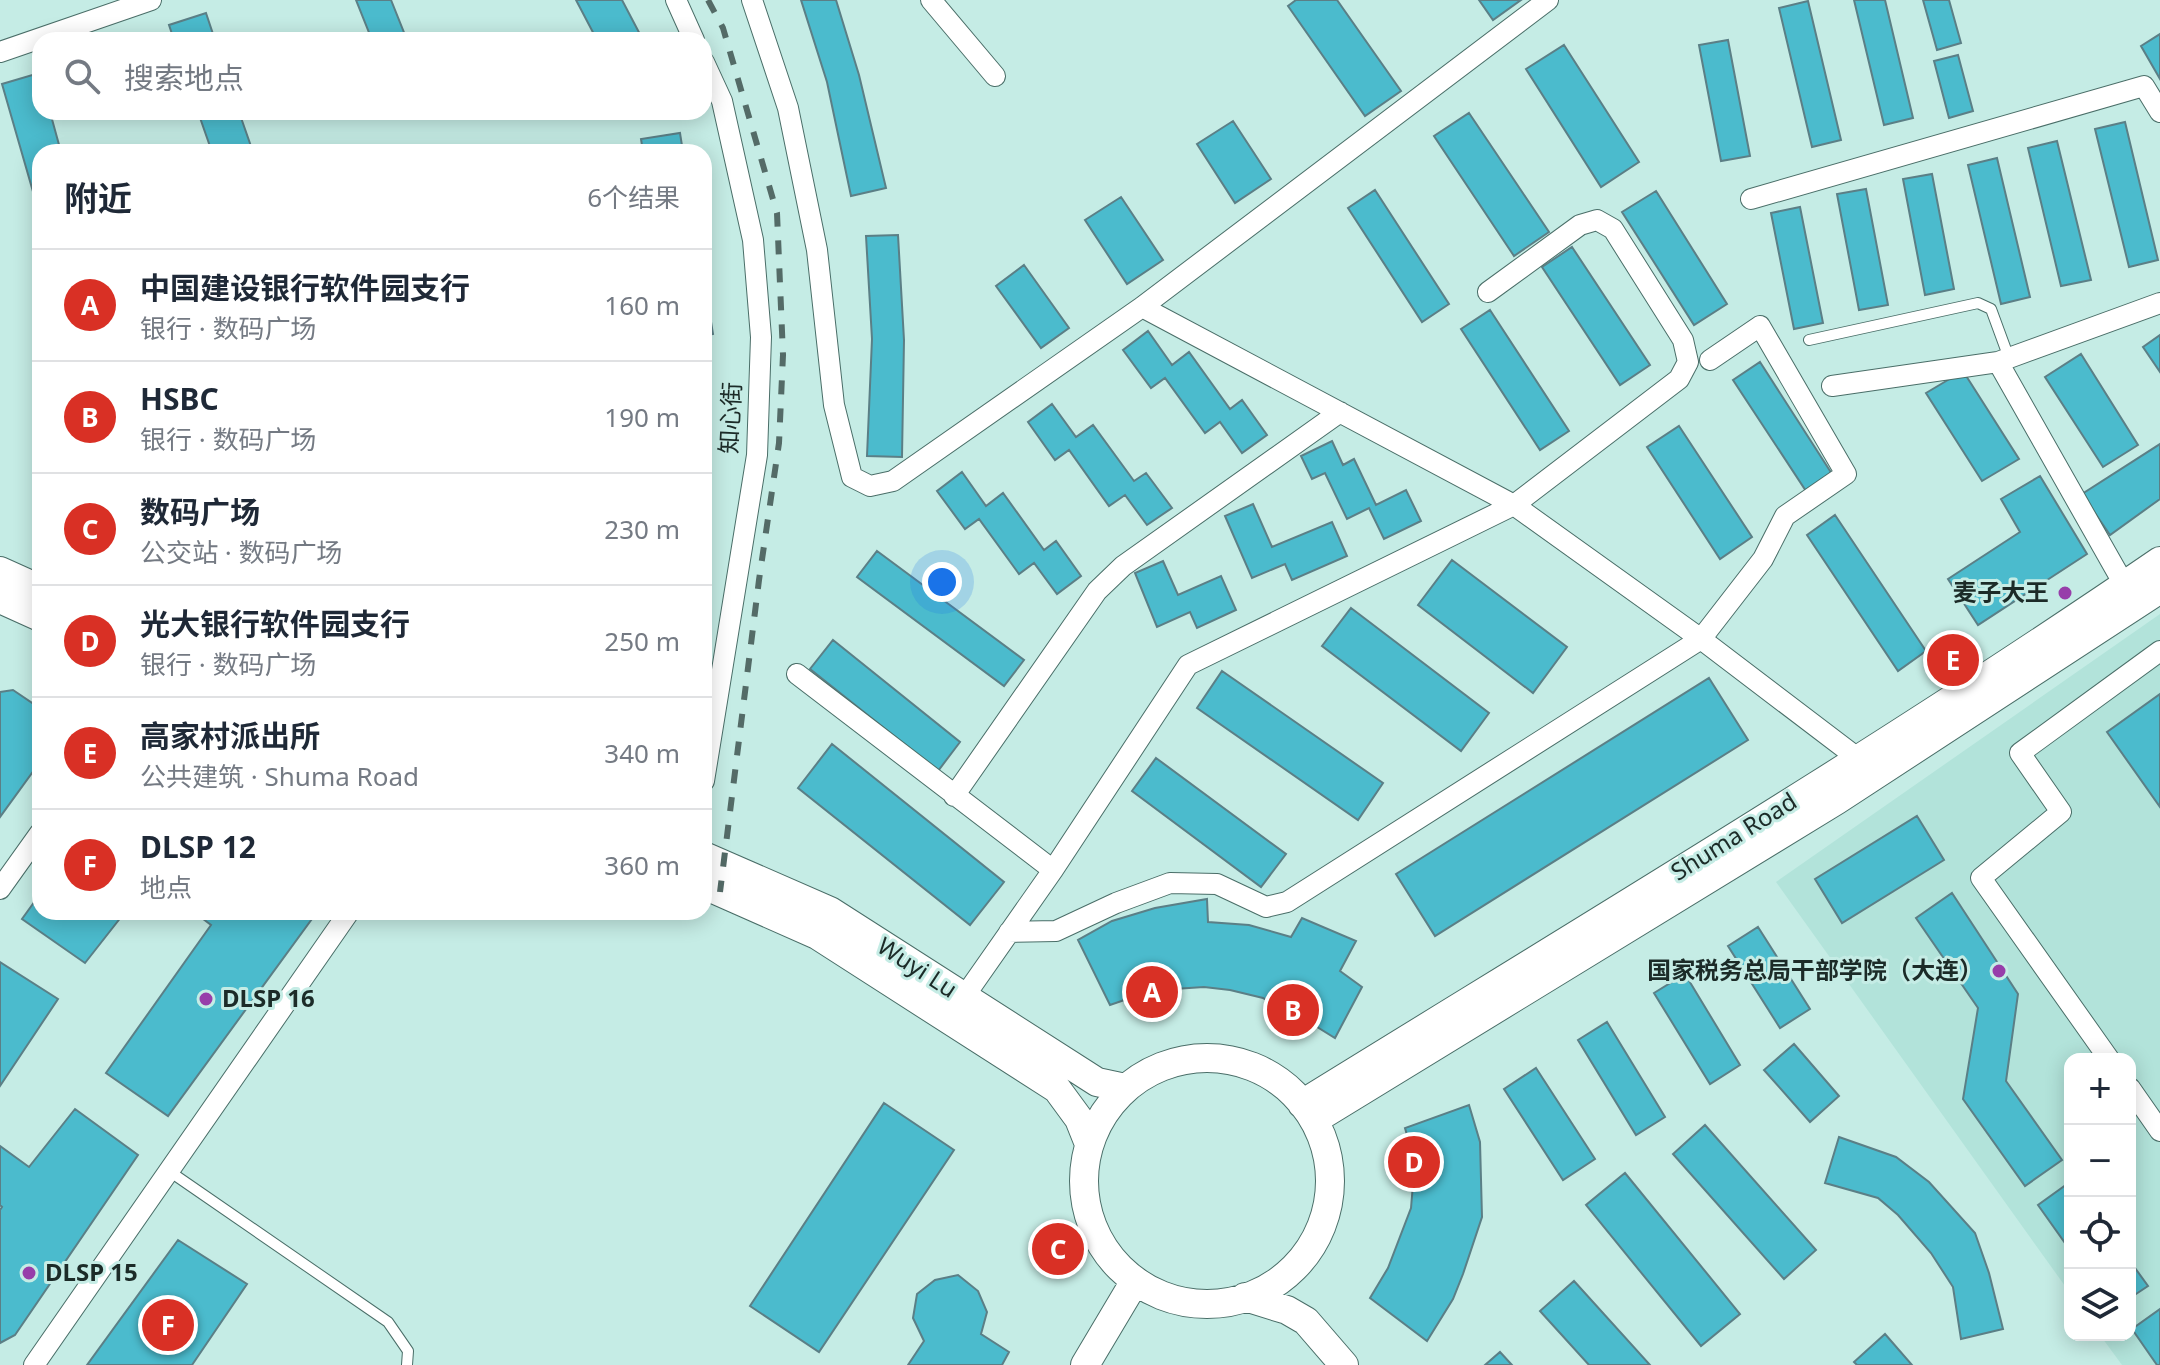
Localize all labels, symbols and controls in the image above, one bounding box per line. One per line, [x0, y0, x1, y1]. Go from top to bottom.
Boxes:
search box [32, 32, 712, 120]
icon: search [60, 54, 104, 98]
text: 搜索地点 [124, 57, 244, 98]
text: 附近 [64, 175, 132, 221]
text: 6个结果 [587, 179, 680, 215]
text: 中国建设银行软件园支行 [140, 267, 470, 308]
text: A [81, 287, 99, 323]
text: 160 m [604, 287, 680, 323]
text: 银行 · 数码广场 [140, 310, 317, 346]
text: HSBC [140, 378, 219, 419]
street label: 知心街 [711, 381, 748, 455]
text: B [81, 399, 99, 435]
text: 190 m [604, 399, 680, 435]
text: 银行 · 数码广场 [140, 421, 317, 457]
text: 数码广场 [140, 491, 260, 532]
text: C [82, 511, 98, 547]
text: 230 m [604, 511, 680, 547]
text: 公交站 · 数码广场 [140, 534, 343, 570]
your location [922, 562, 962, 602]
place label: 麦子大王 [1953, 575, 2049, 608]
marker: 麦子大王 [2056, 584, 2074, 602]
text: 光大银行软件园支行 [140, 603, 410, 644]
text: D [80, 623, 100, 659]
text: 250 m [604, 623, 680, 659]
pin: E [1927, 630, 1979, 690]
text: 银行 · 数码广场 [140, 646, 317, 682]
text: 高家村派出所 [140, 715, 320, 756]
text: E [83, 735, 97, 771]
text: 340 m [604, 735, 680, 771]
text: 公共建筑 · Shuma Road [140, 758, 419, 794]
street label: Shuma Road [1664, 784, 1802, 888]
text: DLSP 12 [140, 826, 256, 867]
text: F [83, 847, 97, 883]
text: 360 m [604, 847, 680, 883]
text: 地点 [140, 869, 192, 905]
street label: Wuyi Lu [872, 929, 964, 1005]
place label: 国家税务总局干部学院（大连） [1647, 953, 1983, 986]
pin: A [1126, 962, 1178, 1022]
marker: 国家税务总局干部学院（大连） [1990, 962, 2008, 980]
pin: B [1267, 980, 1319, 1040]
place label: DLSP 16 [222, 981, 315, 1014]
marker: DLSP 16 [197, 990, 215, 1008]
map controls [2064, 1053, 2136, 1341]
button: + [2064, 1053, 2136, 1125]
button: − [2064, 1125, 2136, 1197]
pin: D [1388, 1132, 1440, 1192]
button: locate [2064, 1197, 2136, 1269]
pin: C [1032, 1219, 1084, 1279]
place label: DLSP 15 [45, 1255, 138, 1288]
marker: DLSP 15 [20, 1264, 38, 1282]
button: layers [2064, 1269, 2136, 1341]
pin: F [142, 1295, 194, 1355]

